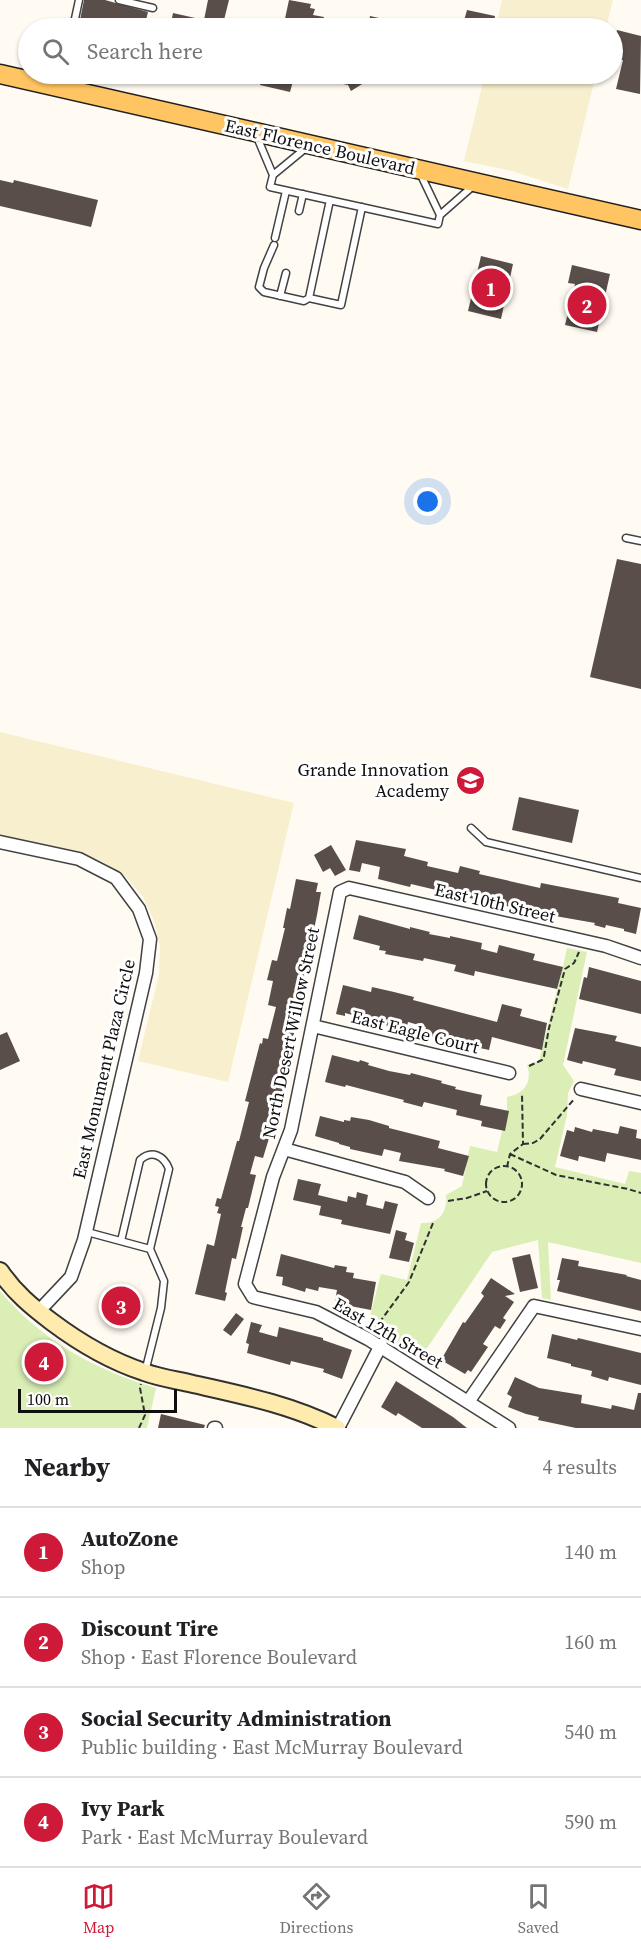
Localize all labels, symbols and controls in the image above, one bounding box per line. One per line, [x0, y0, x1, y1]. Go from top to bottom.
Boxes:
search box [18, 18, 623, 84]
icon: search [39, 35, 72, 68]
text: Search here [87, 36, 203, 66]
street label: East Florence Boulevard [222, 112, 418, 181]
pin: 1 [472, 266, 510, 310]
pin: 2 [568, 282, 606, 328]
your location [413, 487, 442, 516]
place label: Grande Innovation Academy [297, 757, 450, 803]
school or university icon: Grande Innovation Academy [454, 764, 486, 796]
street label: East 10th Street [432, 876, 558, 929]
street label: North Desert Willow Street [256, 925, 325, 1141]
street label: East Monument Plaza Circle [66, 956, 141, 1181]
street label: East Eagle Court [349, 1004, 482, 1060]
pin: 3 [102, 1284, 140, 1328]
street label: East 12th Street [329, 1291, 448, 1374]
pin: 4 [24, 1340, 63, 1384]
scale bar [18, 1386, 177, 1414]
text: 100 m [27, 1388, 69, 1410]
text: Nearby [24, 1449, 110, 1485]
text: 4 results [542, 1453, 617, 1481]
text: AutoZone [81, 1523, 178, 1553]
text: 1 [38, 1538, 49, 1566]
text: 140 m [564, 1538, 617, 1566]
text: Shop [81, 1553, 126, 1581]
text: Discount Tire [81, 1613, 218, 1643]
text: 2 [38, 1628, 49, 1656]
text: 160 m [564, 1628, 617, 1656]
text: Shop · East Florence Boulevard [81, 1643, 357, 1671]
text: Social Security Administration [81, 1703, 392, 1733]
text: 3 [38, 1718, 49, 1746]
text: 540 m [564, 1718, 617, 1746]
text: Public building · East McMurray Boulevard [81, 1733, 463, 1761]
text: Ivy Park [81, 1793, 164, 1823]
text: 4 [38, 1808, 49, 1836]
text: 590 m [564, 1808, 617, 1836]
text: Park · East McMurray Boulevard [81, 1823, 368, 1851]
tab: Map [82, 1880, 115, 1938]
tab: Directions [279, 1880, 354, 1938]
tab: Saved [518, 1880, 559, 1938]

